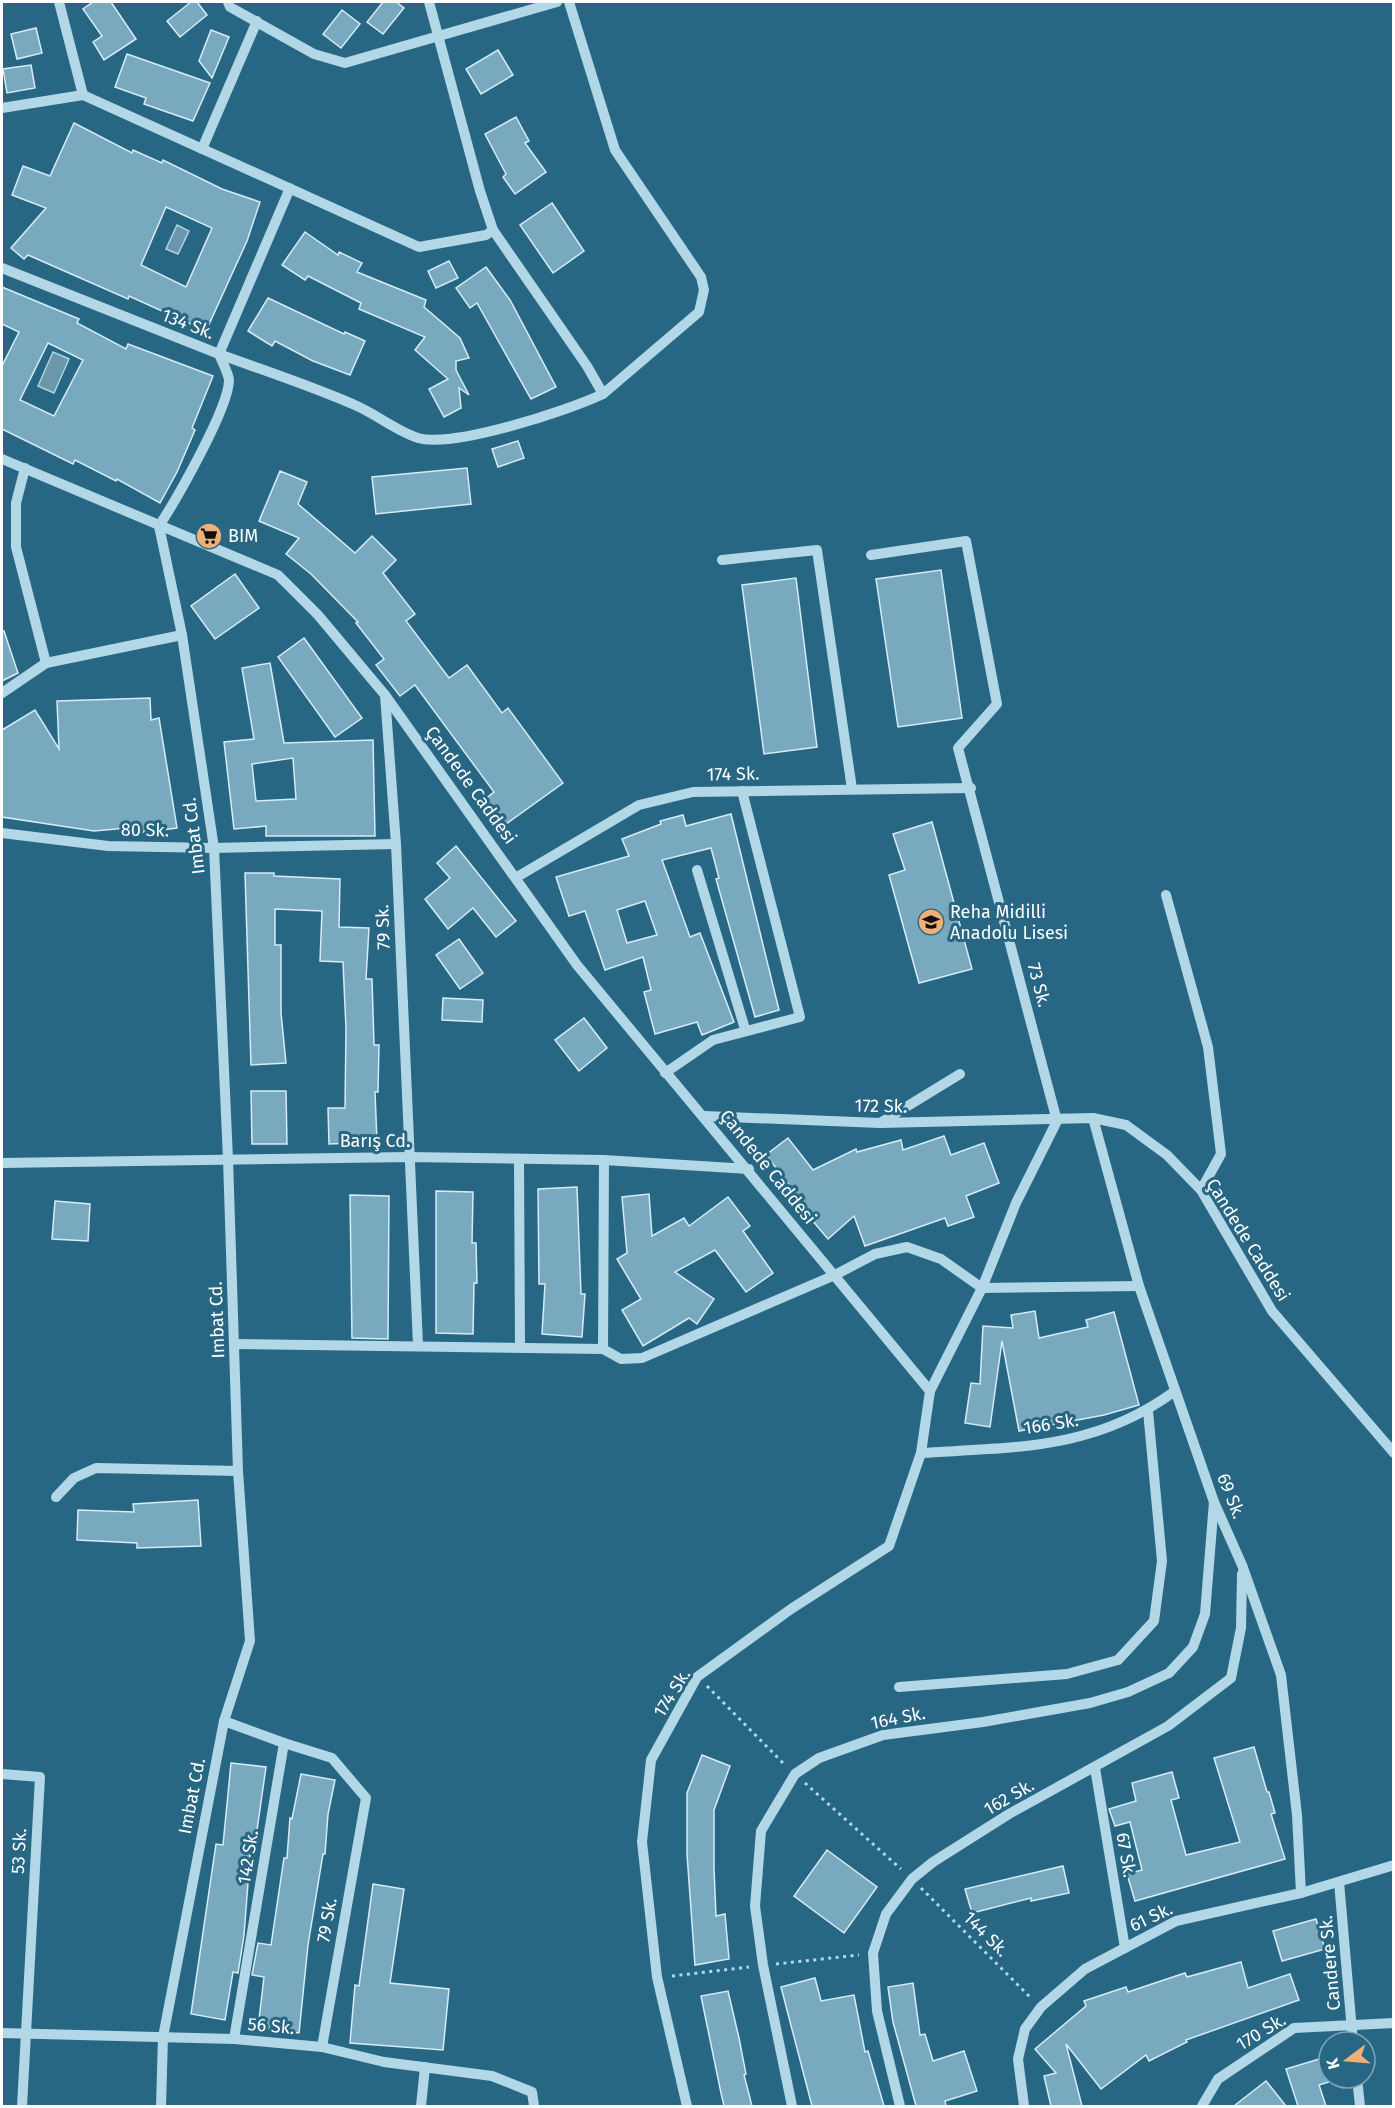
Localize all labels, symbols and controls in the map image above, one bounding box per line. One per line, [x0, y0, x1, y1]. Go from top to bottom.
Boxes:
street label: 134 Sk. [159, 304, 217, 344]
supermarket icon: BIM [194, 521, 224, 551]
place label: BIM [228, 525, 258, 547]
street label: Çandede Caddesi [421, 722, 521, 848]
street label: 174 Sk. [706, 763, 760, 785]
street label: Imbat Cd. [178, 796, 210, 876]
street label: 80 Sk. [121, 819, 169, 841]
place label: Reha Midilli Anadolu Lisesi [950, 901, 1068, 944]
street label: 79 Sk. [371, 904, 395, 950]
school or university icon: Reha Midilli Anadolu Lisesi [916, 907, 946, 937]
street label: 73 Sk. [1023, 960, 1055, 1010]
street label: 172 Sk. [854, 1095, 908, 1117]
street label: Çandede Caddesi [715, 1105, 821, 1229]
street label: Barış Cd. [340, 1130, 410, 1152]
street label: Çandede Caddesi [1201, 1175, 1295, 1305]
street label: Imbat Cd. [205, 1281, 229, 1359]
street label: 166 Sk. [1022, 1409, 1080, 1439]
street label: 69 Sk. [1212, 1470, 1250, 1522]
street label: 174 Sk. [649, 1665, 695, 1721]
street label: 164 Sk. [869, 1702, 927, 1734]
street label: Imbat Cd. [174, 1756, 210, 1836]
street label: 162 Sk. [980, 1774, 1038, 1820]
street label: 53 Sk. [7, 1827, 31, 1875]
street label: 142 Sk. [233, 1829, 263, 1885]
street label: 67 Sk. [1111, 1831, 1141, 1879]
street label: 79 Sk. [312, 1896, 342, 1944]
street label: 61 Sk. [1126, 1898, 1176, 1936]
street label: 144 Sk. [959, 1907, 1013, 1961]
street label: Candere Sk. [1315, 1915, 1345, 2011]
street label: 170 Sk. [1232, 2009, 1290, 2055]
street label: 56 Sk. [247, 2013, 295, 2039]
north arrow [1317, 2030, 1377, 2090]
text: K [1322, 2056, 1344, 2071]

